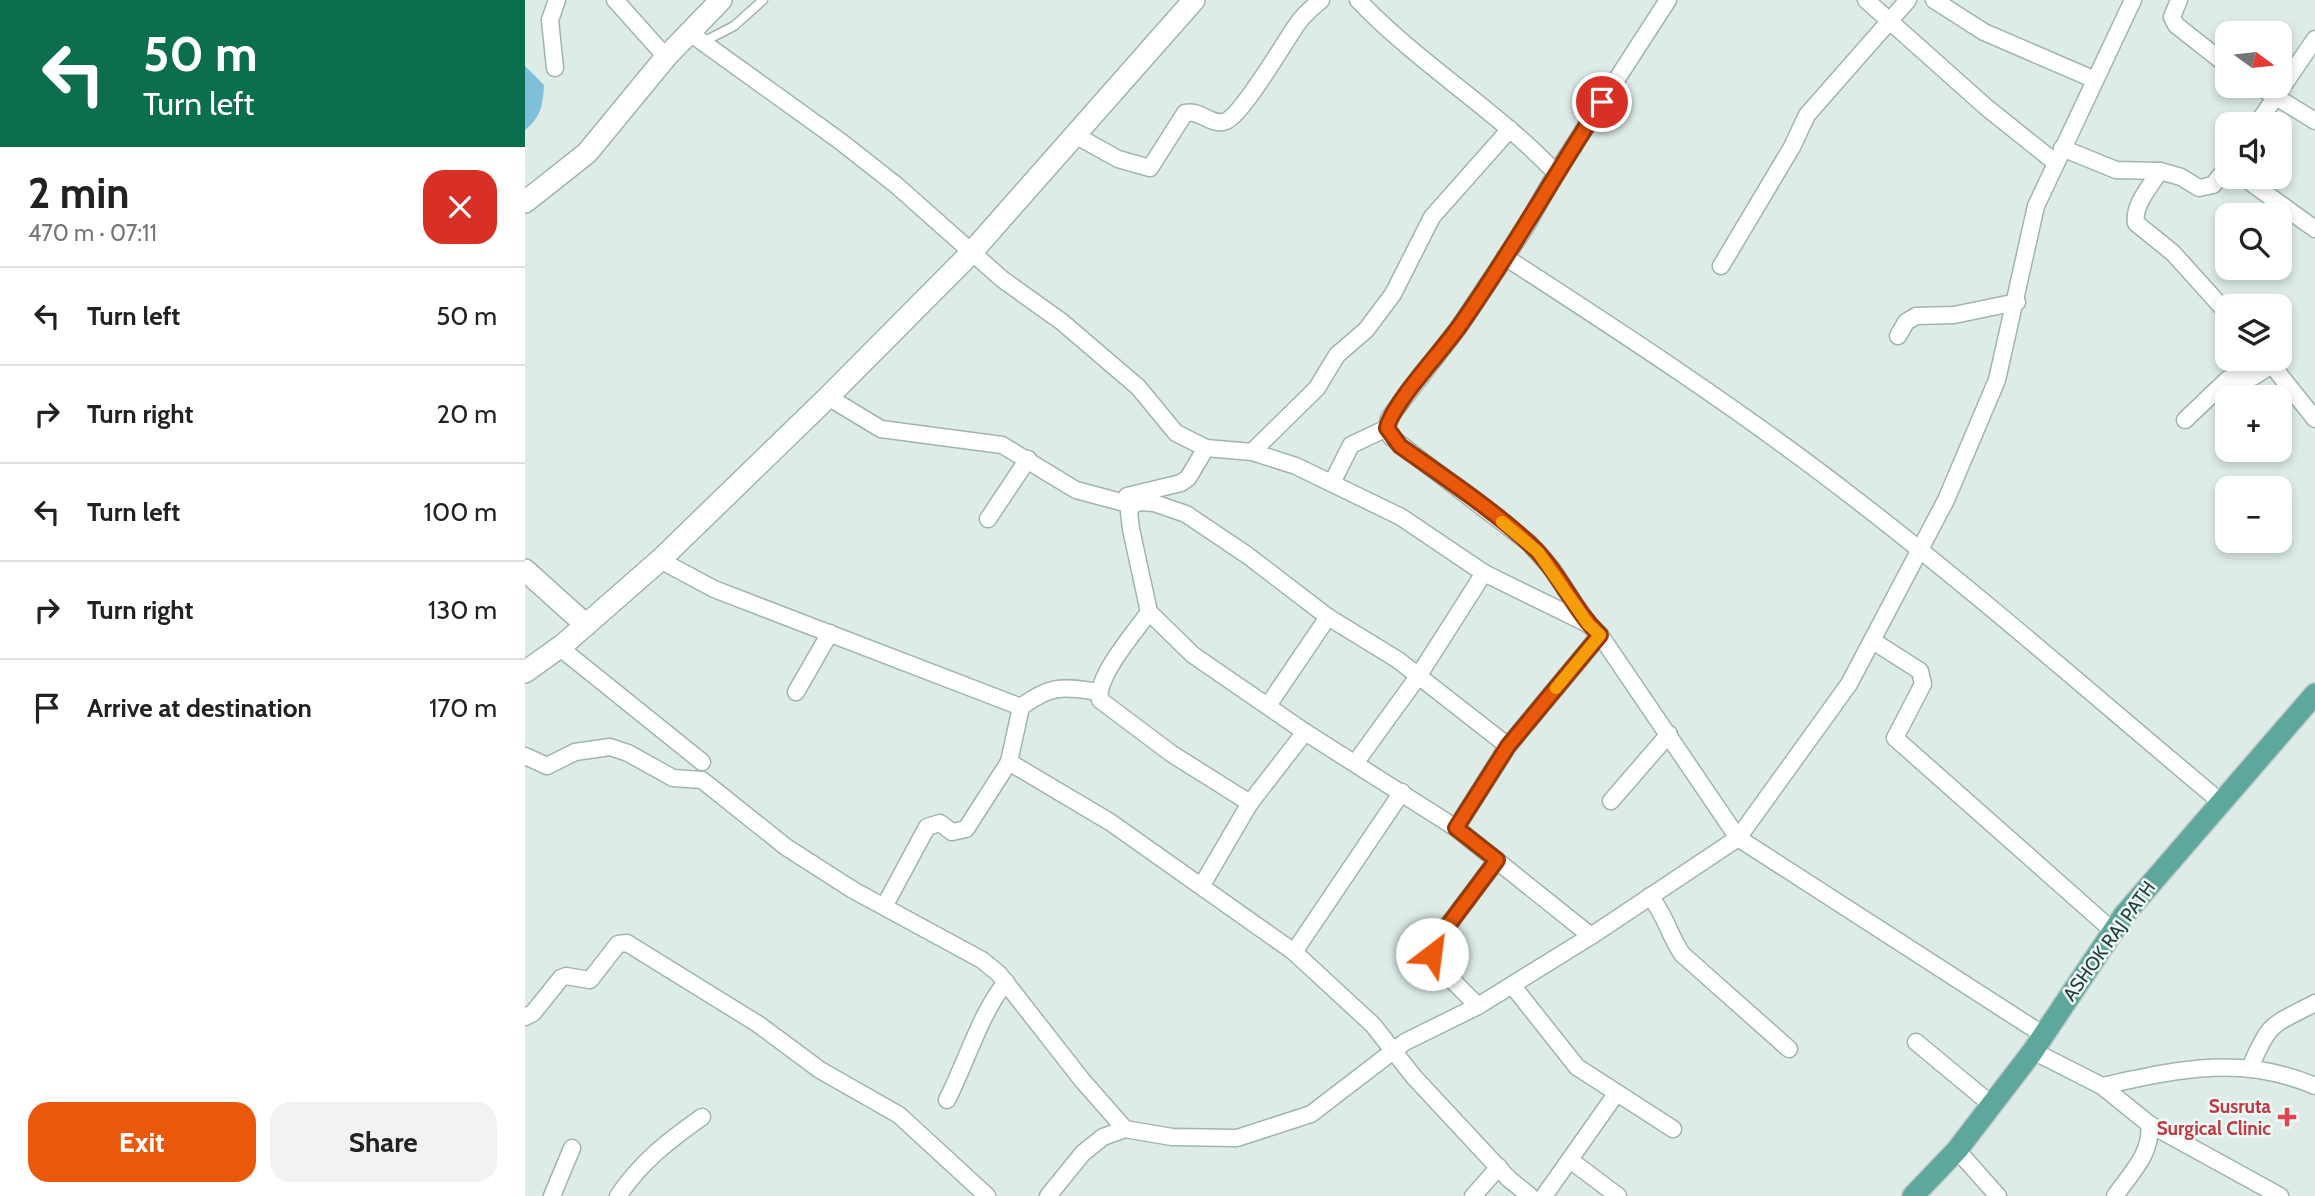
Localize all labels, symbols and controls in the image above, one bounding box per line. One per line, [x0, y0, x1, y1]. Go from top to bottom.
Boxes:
north arrow [2215, 21, 2293, 98]
map controls [2215, 21, 2292, 553]
text: 50 m [143, 24, 258, 83]
icon: left [28, 28, 119, 119]
pin [1572, 72, 1632, 132]
icon: arrive [1583, 83, 1621, 121]
text: Turn left [143, 84, 254, 123]
button: sound [2215, 112, 2292, 189]
text: 2 min [28, 167, 129, 219]
button: close [423, 170, 497, 244]
button: search [2215, 203, 2292, 280]
text: 470 m · 07:11 [28, 219, 157, 247]
button: layers [2215, 294, 2292, 371]
icon: left [28, 297, 66, 335]
text: Turn left [87, 300, 180, 332]
text: 50 m [436, 300, 497, 332]
button: + [2215, 385, 2292, 462]
icon: right [28, 395, 66, 433]
text: Turn right [87, 398, 193, 430]
text: 20 m [437, 398, 497, 430]
button: − [2215, 476, 2292, 553]
icon: left [28, 493, 66, 531]
text: Turn left [87, 496, 180, 528]
text: 100 m [424, 496, 497, 528]
icon: right [28, 591, 66, 629]
text: Turn right [87, 594, 193, 626]
text: 130 m [428, 594, 497, 626]
icon: arrive [28, 689, 66, 727]
text: Arrive at destination [87, 692, 312, 724]
text: 170 m [429, 692, 497, 724]
street label: ASHOK RAJ PATH [2058, 877, 2160, 1005]
position arrow [1395, 917, 1469, 991]
place label: Susruta Surgical Clinic [2157, 1095, 2272, 1140]
button: Exit [28, 1102, 256, 1182]
button: Share [270, 1102, 497, 1182]
marker: Susruta Surgical Clinic [2277, 1107, 2297, 1127]

